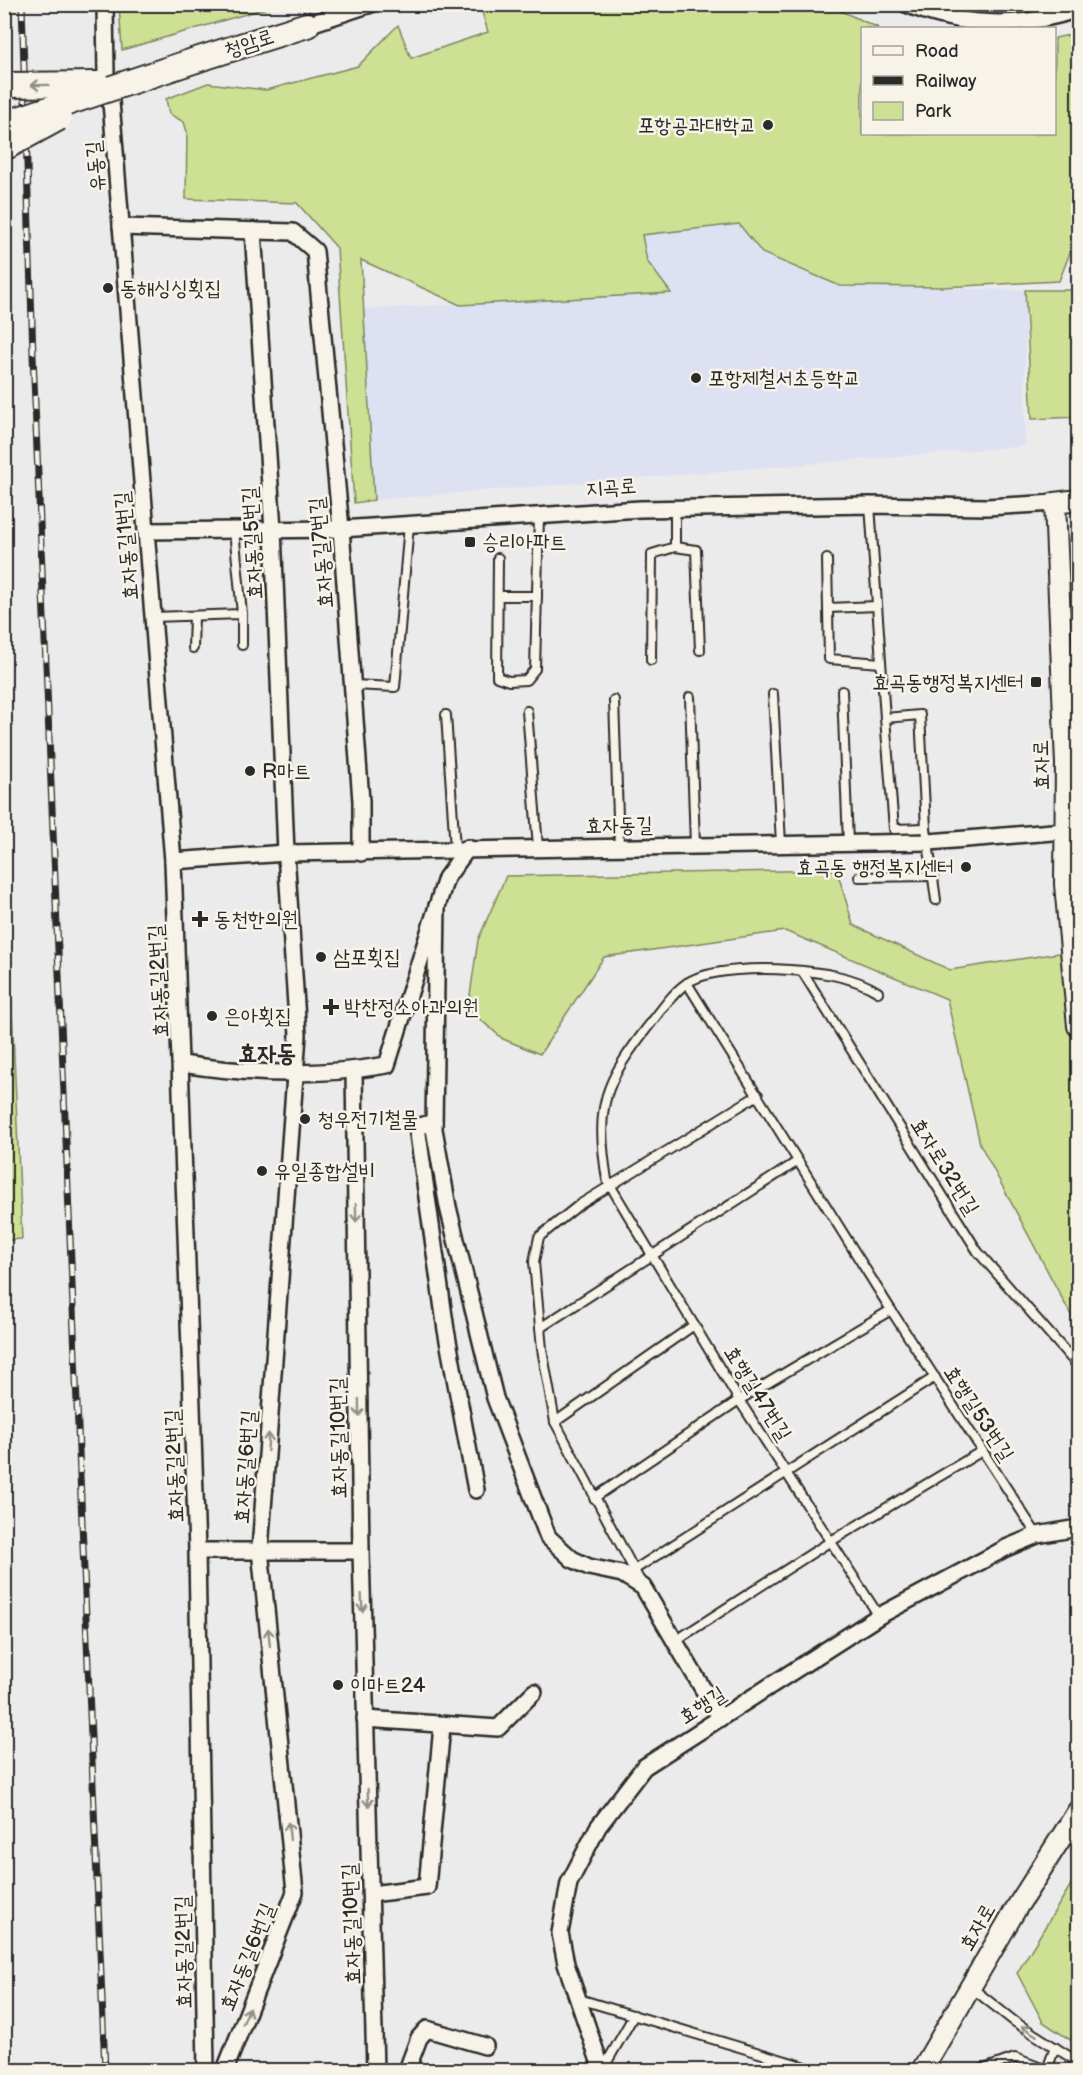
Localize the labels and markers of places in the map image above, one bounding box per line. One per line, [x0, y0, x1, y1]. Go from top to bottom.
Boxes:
place label: 포항공과대학교 [638, 113, 756, 138]
marker: 포항공과대학교 [761, 118, 775, 132]
place label: 동해싱싱횟집 [120, 276, 221, 301]
marker: 동해싱싱횟집 [101, 281, 115, 295]
place label: 포항제철서초등학교 [708, 366, 860, 391]
marker: 포항제철서초등학교 [689, 371, 703, 385]
place label: 승리아파트 [482, 530, 567, 555]
marker: 승리아파트 [463, 535, 477, 549]
place label: 효곡동행정복지센터 [872, 670, 1024, 695]
marker: 효곡동행정복지센터 [1029, 675, 1043, 689]
place label: R마트 [262, 759, 311, 784]
marker: R마트 [243, 764, 257, 778]
place label: 효곡동 행정복지센터 [796, 855, 954, 880]
marker: 효곡동 행정복지센터 [959, 860, 973, 874]
place label: 동천한의원 [214, 907, 299, 932]
marker: 동천한의원 [191, 910, 209, 928]
place label: 삼포횟집 [333, 945, 401, 970]
marker: 삼포횟집 [314, 950, 328, 964]
place label: 박찬정소아과의원 [344, 995, 479, 1020]
marker: 박찬정소아과의원 [322, 998, 340, 1016]
place label: 은아횟집 [224, 1004, 292, 1029]
marker: 은아횟집 [205, 1009, 219, 1023]
place label: 청우전기철물 [317, 1107, 418, 1132]
marker: 청우전기철물 [298, 1112, 312, 1126]
place label: 유일종합설비 [274, 1159, 375, 1184]
marker: 유일종합설비 [255, 1164, 269, 1178]
place label: 이마트24 [350, 1673, 426, 1698]
marker: 이마트24 [331, 1678, 345, 1692]

